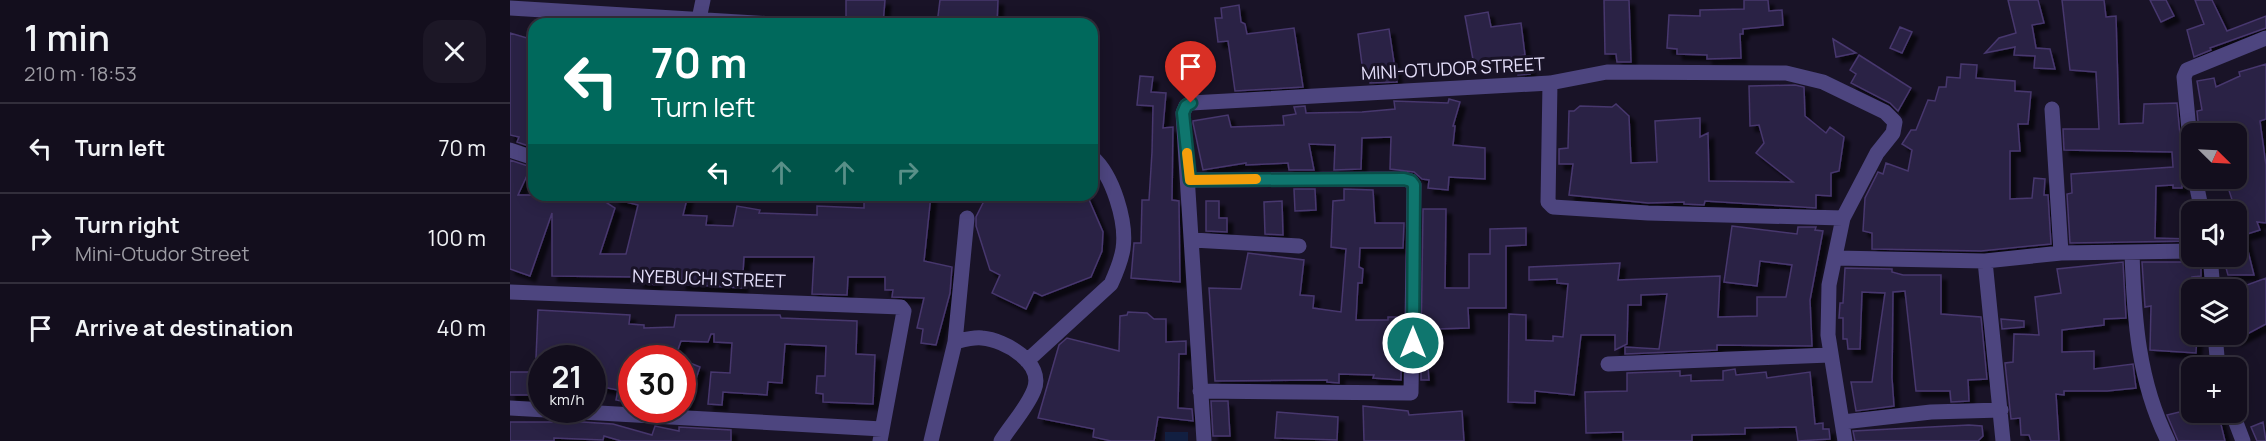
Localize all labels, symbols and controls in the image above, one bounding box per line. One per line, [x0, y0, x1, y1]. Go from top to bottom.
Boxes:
text: 1 min [24, 13, 110, 62]
button: close [423, 20, 486, 83]
text: 70 m [651, 33, 747, 91]
pin [1165, 41, 1216, 103]
icon: left [552, 42, 630, 120]
icon: arrive [1174, 50, 1207, 83]
street label: MINI-OTUDOR STREET [1360, 51, 1546, 85]
text: 210 m · 18:53 [24, 60, 137, 87]
text: Turn left [651, 88, 755, 125]
north arrow [2181, 123, 2247, 189]
map controls [2181, 123, 2247, 423]
icon: left [24, 132, 57, 165]
text: Turn left [75, 133, 165, 163]
text: 70 m [438, 133, 486, 163]
icon: left [702, 156, 735, 189]
icon: ahead [765, 156, 798, 189]
icon: ahead [828, 156, 861, 189]
icon: right [891, 156, 924, 189]
button: sound [2181, 201, 2247, 267]
text: Turn right [75, 210, 180, 240]
icon: right [24, 222, 57, 255]
text: 100 m [428, 223, 486, 253]
text: Mini-Otudor Street [75, 240, 249, 267]
street label: NYEBUCHI STREET [632, 263, 787, 293]
button: layers [2181, 279, 2247, 345]
position arrow [1381, 311, 1445, 375]
icon: arrive [24, 312, 57, 345]
text: Arrive at destination [75, 313, 293, 343]
text: 40 m [437, 313, 486, 343]
speed limit sign: 30 [618, 345, 696, 423]
text: 21 [551, 356, 583, 397]
button: + [2181, 357, 2247, 423]
text: km/h [550, 389, 584, 410]

